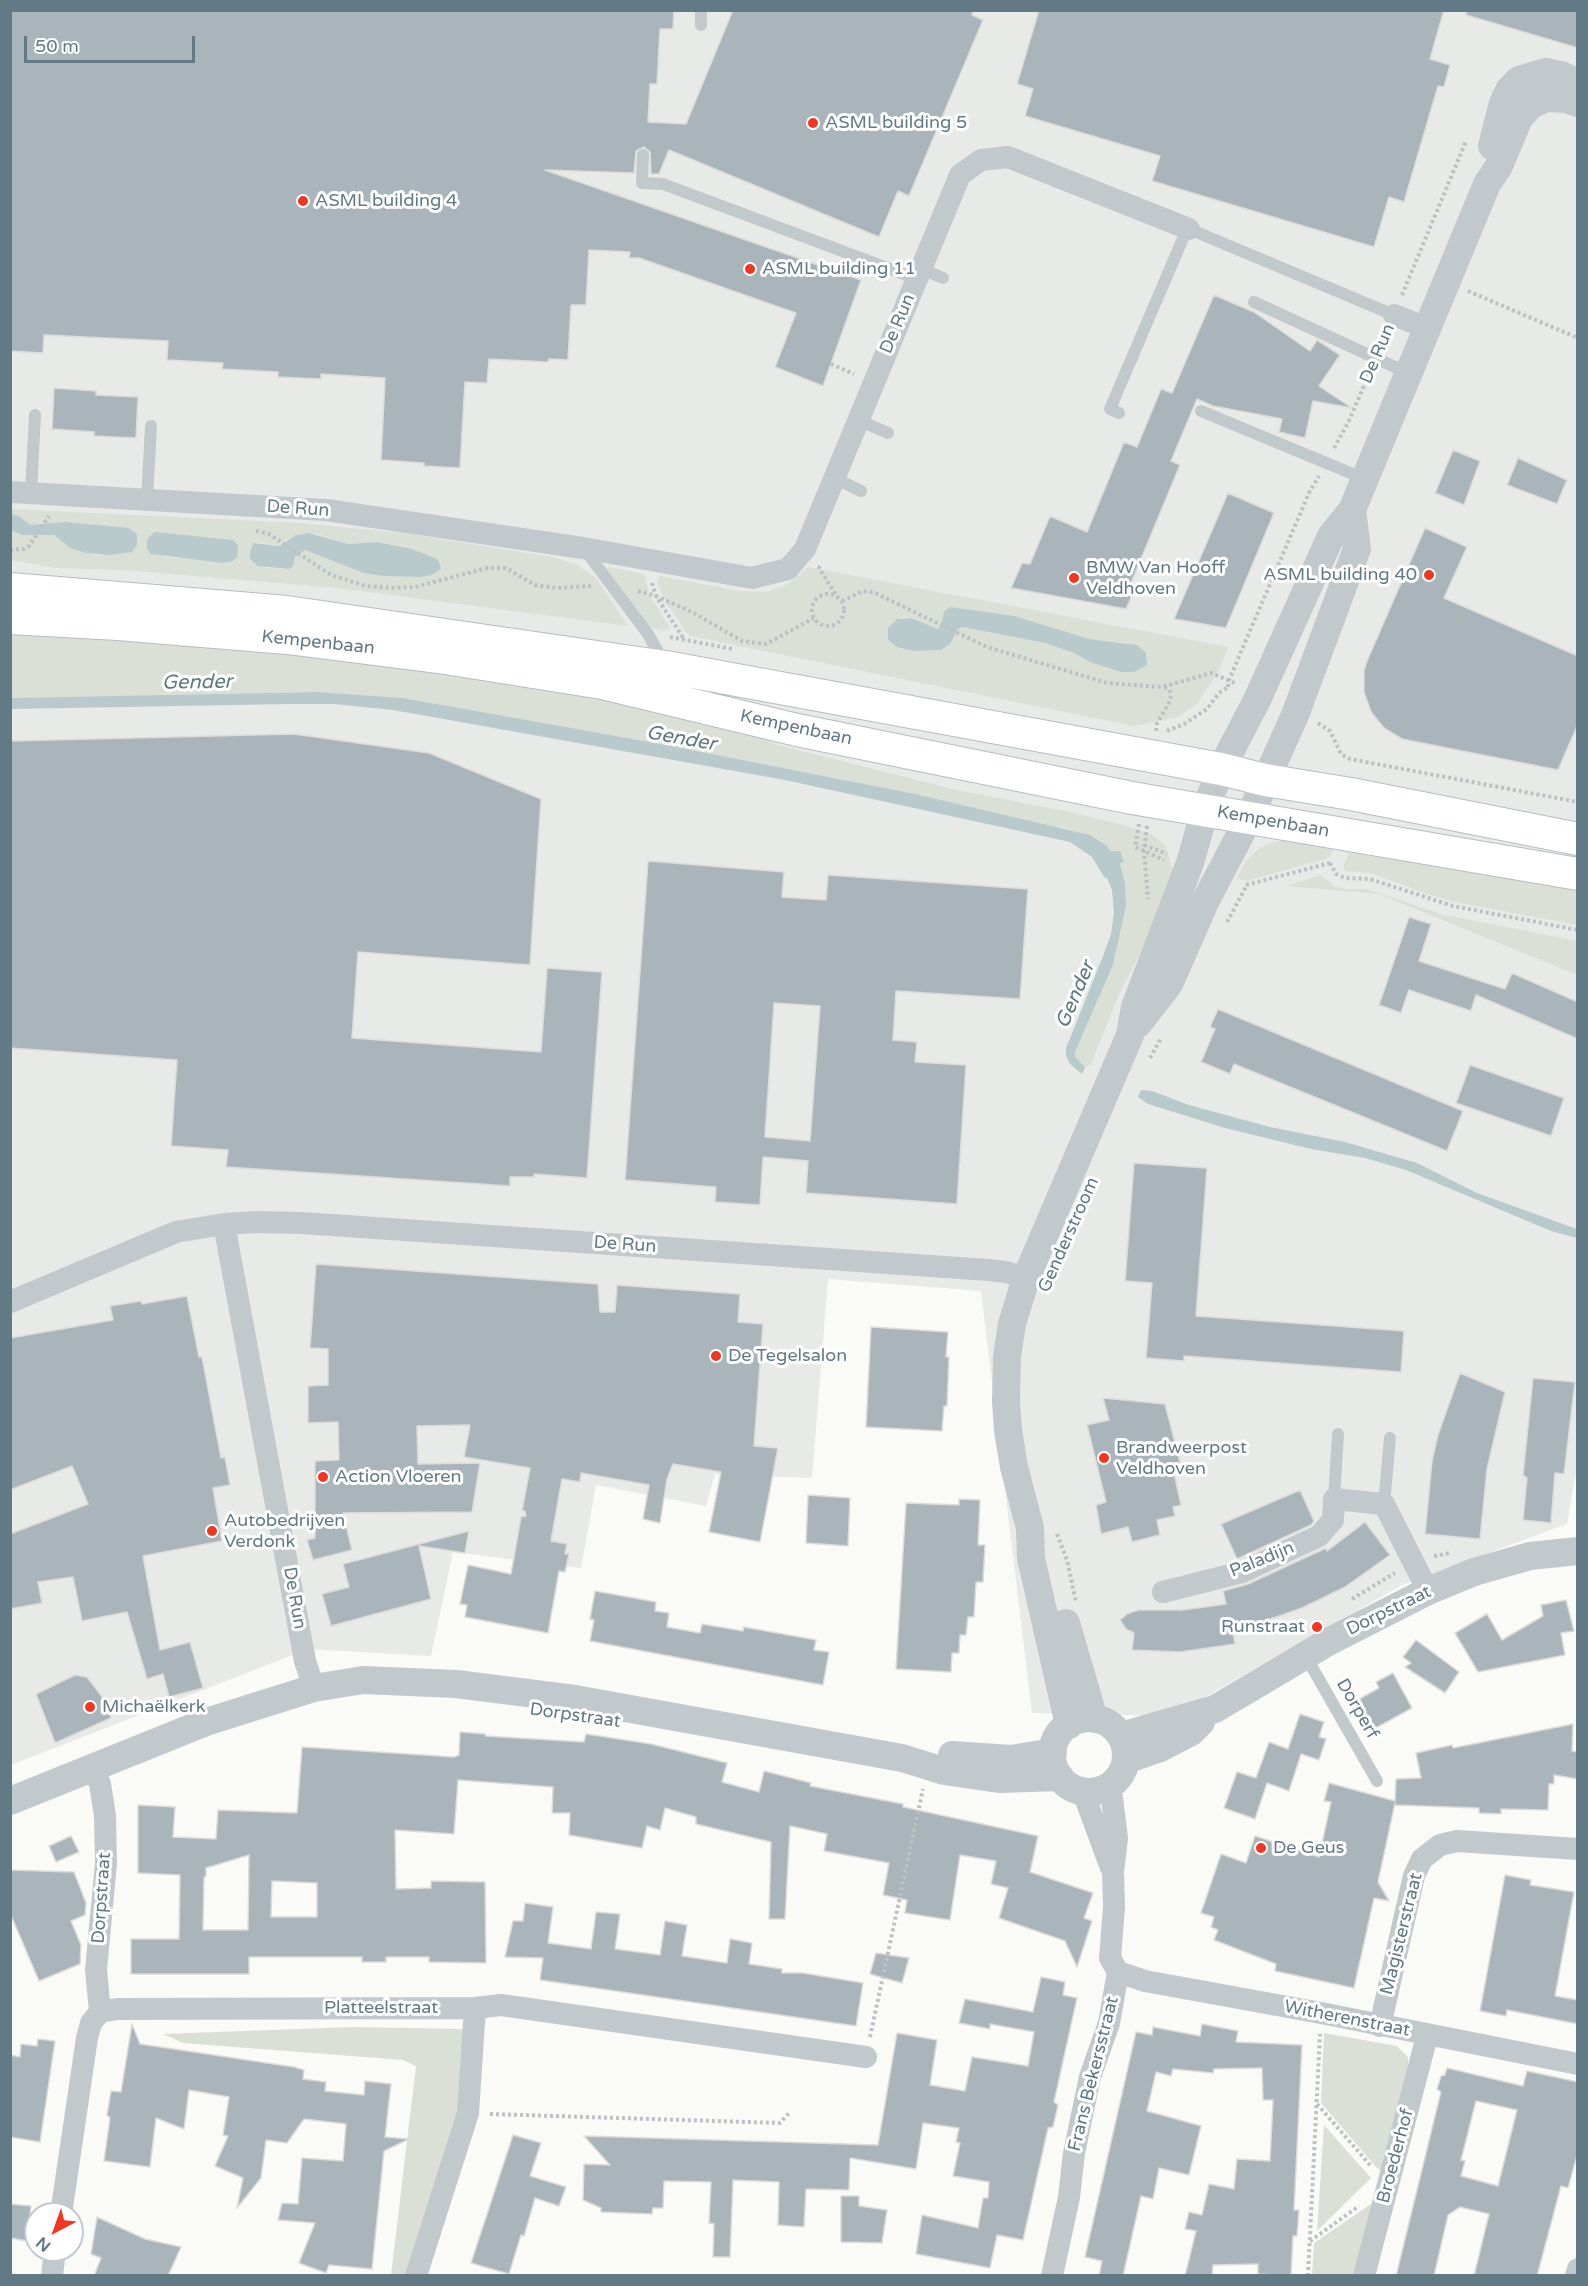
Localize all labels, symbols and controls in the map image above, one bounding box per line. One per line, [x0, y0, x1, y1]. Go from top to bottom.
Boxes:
scale bar [27, 24, 198, 62]
text: 50 m [35, 35, 79, 57]
place label: ASML building 5 [825, 112, 967, 134]
marker: ASML building 5 [806, 116, 820, 130]
place label: ASML building 4 [315, 190, 457, 212]
marker: ASML building 4 [296, 194, 310, 208]
place label: ASML building 11 [762, 258, 916, 280]
marker: ASML building 11 [743, 262, 757, 276]
street label: De Run [876, 291, 920, 357]
street label: De Run [1356, 321, 1400, 387]
street label: De Run [266, 496, 330, 522]
place label: BMW Van Hooff Veldhoven [1086, 557, 1225, 600]
place label: ASML building 40 [1263, 564, 1417, 586]
marker: ASML building 40 [1422, 568, 1436, 582]
marker: BMW Van Hooff Veldhoven [1067, 571, 1081, 585]
street label: Kempenbaan [260, 626, 376, 660]
water label: Gender [162, 670, 232, 696]
street label: Kempenbaan [738, 706, 854, 750]
water label: Gender [644, 721, 718, 757]
street label: Kempenbaan [1215, 801, 1331, 843]
water label: Gender [1051, 958, 1101, 1032]
street label: Genderstroom [1034, 1174, 1104, 1296]
street label: De Run [593, 1232, 657, 1258]
place label: De Tegelsalon [728, 1345, 847, 1367]
marker: De Tegelsalon [709, 1349, 723, 1363]
place label: Brandweerpost Veldhoven [1116, 1437, 1247, 1480]
marker: Brandweerpost Veldhoven [1097, 1451, 1111, 1465]
place label: Action Vloeren [335, 1466, 461, 1488]
marker: Action Vloeren [316, 1470, 330, 1484]
place label: Autobedrijven Verdonk [224, 1510, 345, 1552]
marker: Autobedrijven Verdonk [205, 1524, 219, 1538]
street label: Paladijn [1227, 1537, 1297, 1583]
street label: De Run [278, 1565, 310, 1631]
street label: Dorpstraat [1343, 1581, 1435, 1641]
place label: Runstraat [1221, 1616, 1305, 1638]
marker: Runstraat [1310, 1620, 1324, 1634]
street label: Dorperf [1331, 1675, 1383, 1743]
place label: Michaëlkerk [102, 1696, 206, 1718]
street label: Dorpstraat [528, 1699, 622, 1733]
marker: Michaëlkerk [83, 1700, 97, 1714]
place label: De Geus [1273, 1837, 1344, 1859]
marker: De Geus [1254, 1841, 1268, 1855]
street label: Dorpstraat [88, 1852, 116, 1944]
street label: Magisterstraat [1376, 1871, 1428, 1997]
street label: Frans Bekersstraat [1064, 1994, 1124, 2154]
street label: Witherenstraat [1282, 1996, 1412, 2042]
street label: Platteelstraat [324, 1997, 438, 2019]
street label: Broederhof [1373, 2106, 1419, 2206]
north arrow [24, 2202, 84, 2262]
text: N [32, 2232, 55, 2256]

